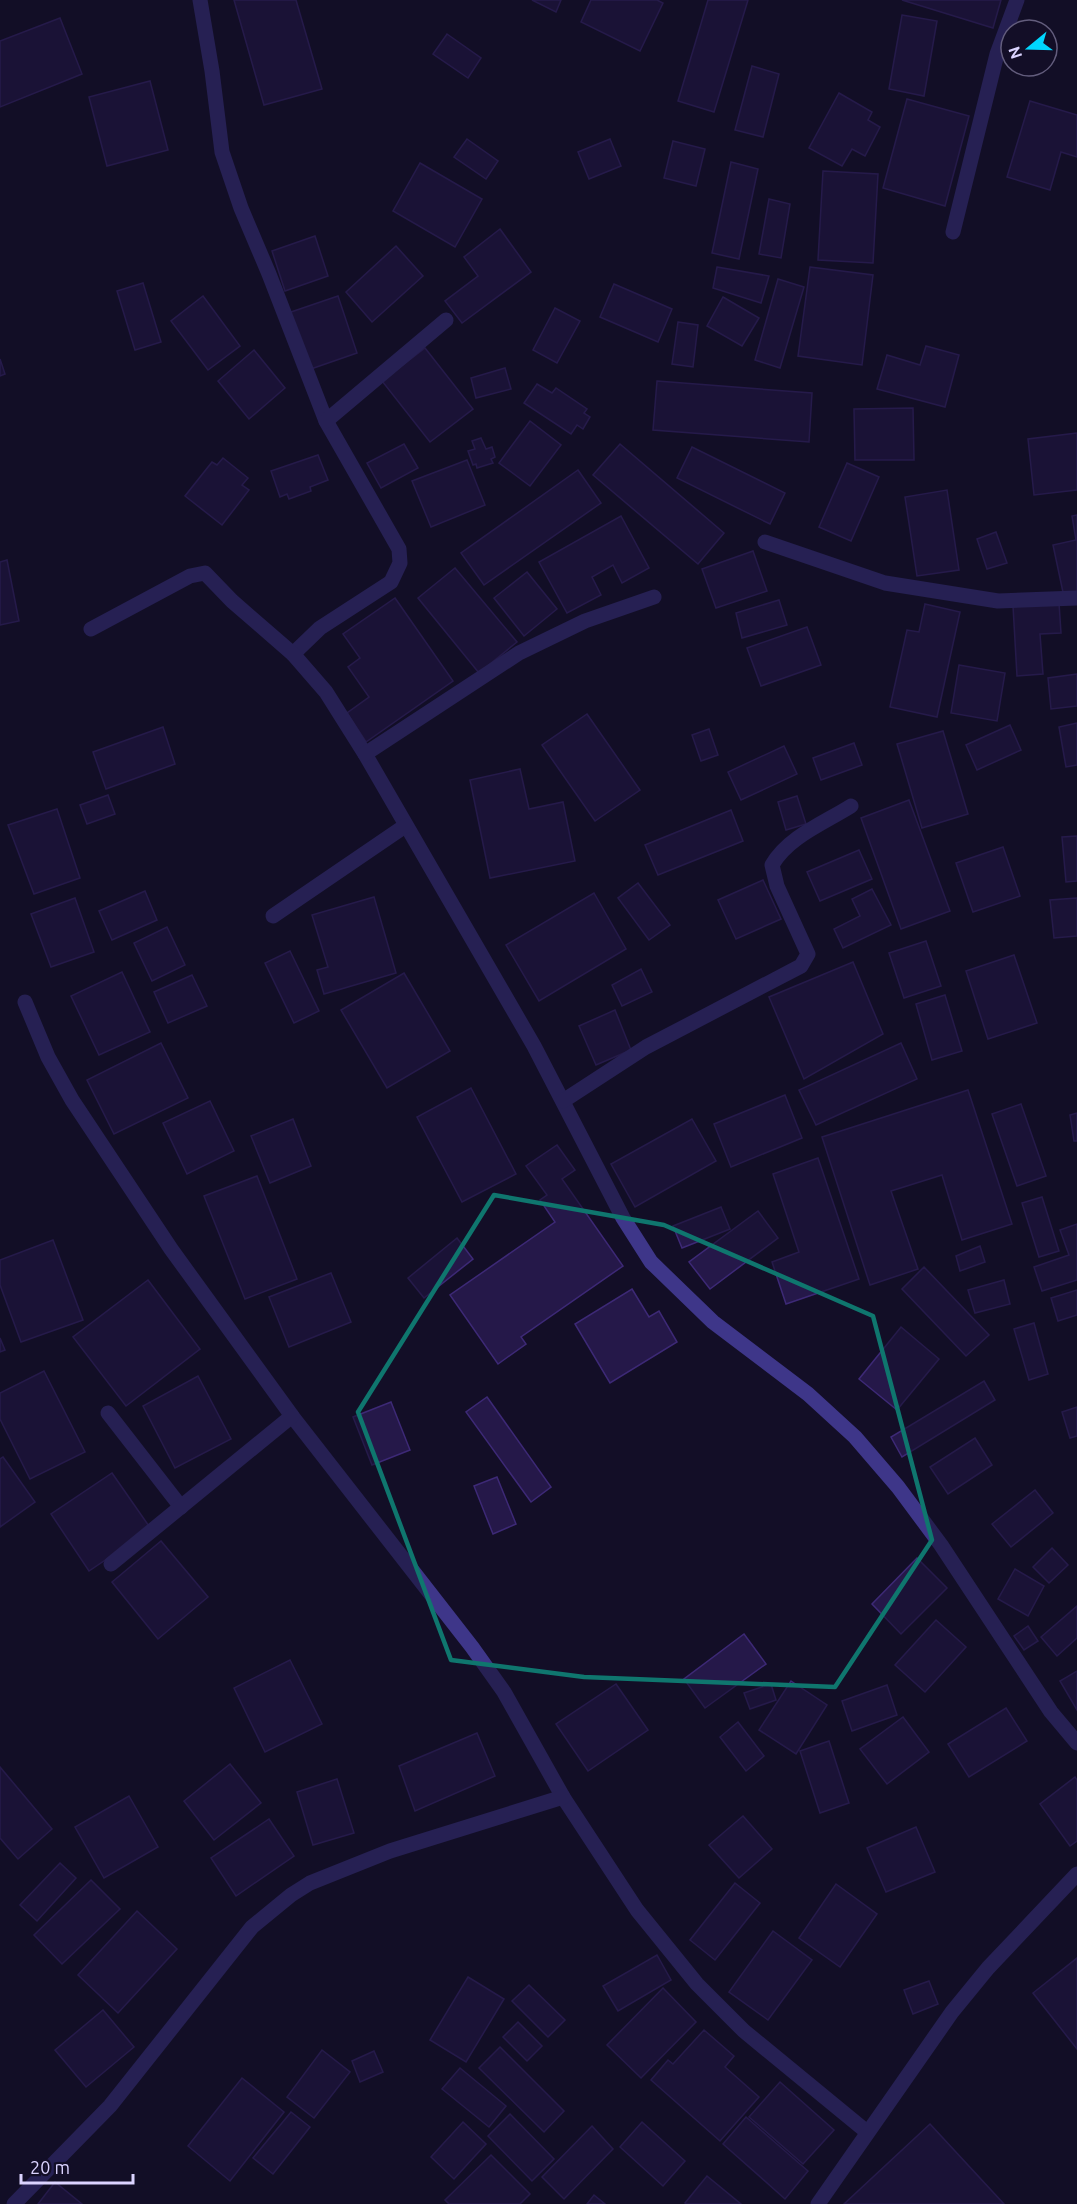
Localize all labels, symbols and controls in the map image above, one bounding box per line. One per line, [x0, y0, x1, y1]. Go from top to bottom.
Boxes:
north arrow [999, 18, 1059, 78]
text: N [1004, 44, 1025, 61]
scale bar [21, 2147, 134, 2185]
text: 20 m [30, 2157, 70, 2177]

